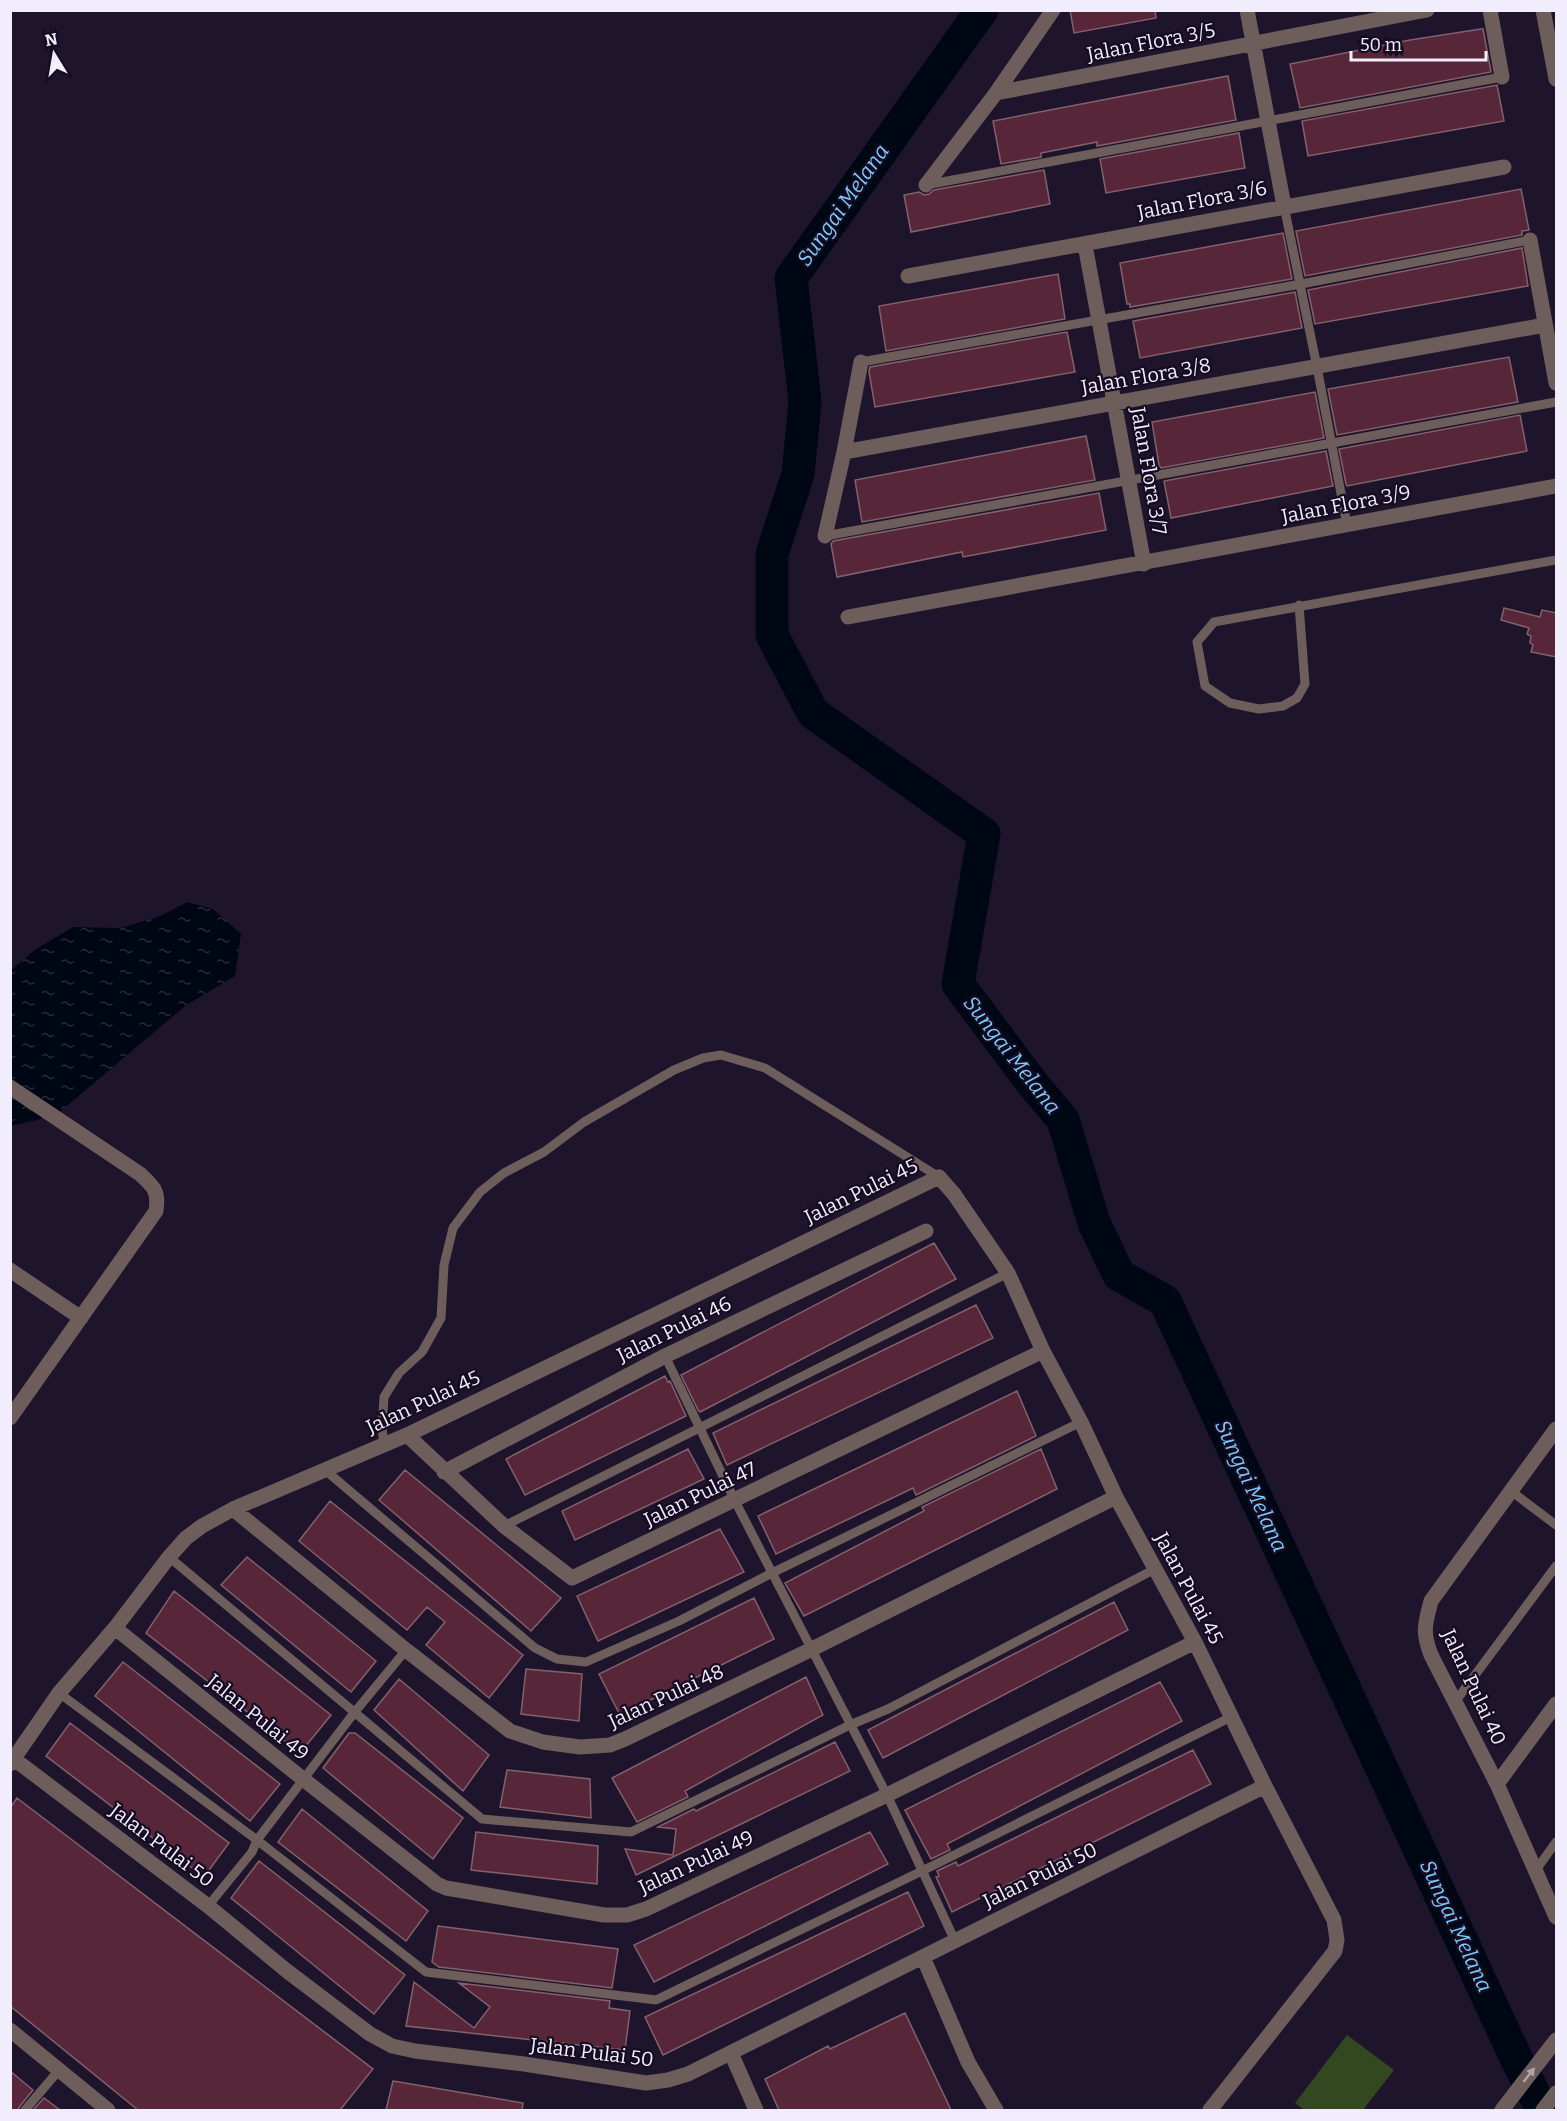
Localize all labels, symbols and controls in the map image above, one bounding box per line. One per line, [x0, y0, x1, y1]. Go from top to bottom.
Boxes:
street label: Jalan Flora 3/5 [1084, 18, 1217, 66]
north arrow [24, 24, 84, 84]
scale bar [1351, 24, 1486, 62]
text: N [43, 29, 59, 50]
text: 50 m [1360, 34, 1402, 56]
water label: Sungai Melana [791, 139, 895, 271]
street label: Jalan Flora 3/6 [1134, 176, 1269, 224]
street label: Jalan Flora 3/8 [1078, 353, 1213, 399]
street label: Jalan Flora 3/7 [1126, 404, 1172, 537]
street label: Jalan Flora 3/9 [1278, 480, 1413, 528]
water label: Sungai Melana [958, 991, 1066, 1119]
street label: Jalan Pulai 45 [800, 1153, 922, 1229]
street label: Jalan Pulai 46 [612, 1291, 735, 1367]
street label: Jalan Pulai 45 [361, 1365, 484, 1439]
water label: Sungai Melana [1209, 1416, 1293, 1556]
street label: Jalan Pulai 47 [639, 1456, 760, 1532]
street label: Jalan Pulai 45 [1149, 1527, 1228, 1648]
street label: Jalan Pulai 40 [1436, 1624, 1511, 1749]
street label: Jalan Pulai 48 [604, 1659, 727, 1734]
street label: Jalan Pulai 49 [201, 1668, 314, 1765]
street label: Jalan Pulai 50 [104, 1797, 219, 1892]
street label: Jalan Pulai 49 [634, 1825, 757, 1900]
street label: Jalan Pulai 50 [978, 1837, 1101, 1913]
water label: Sungai Melana [1414, 1856, 1498, 1996]
street label: Jalan Pulai 50 [528, 2032, 655, 2071]
one-way arrow [1523, 2067, 1536, 2083]

